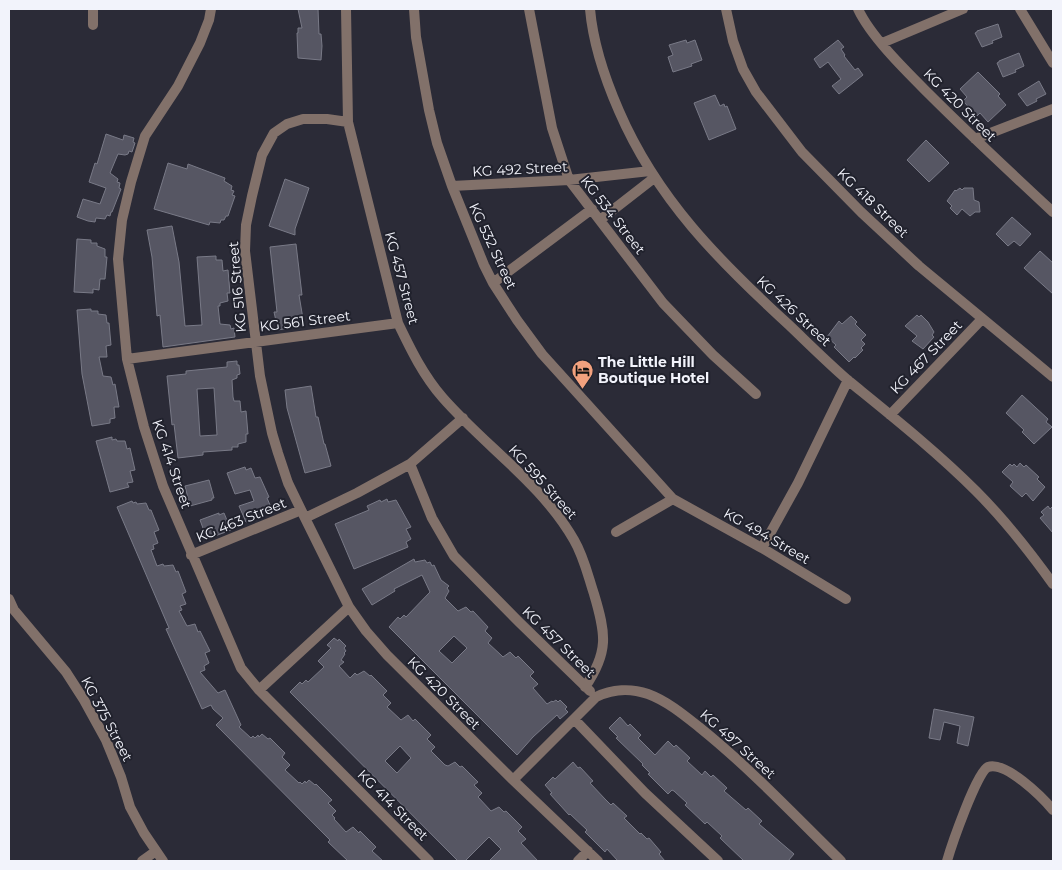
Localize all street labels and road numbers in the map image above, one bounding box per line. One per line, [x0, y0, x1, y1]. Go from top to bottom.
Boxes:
street label: KG 420 Street [920, 65, 1001, 146]
street label: KG 492 Street [472, 157, 568, 180]
street label: KG 418 Street [833, 164, 913, 242]
street label: KG 534 Street [577, 172, 649, 258]
street label: KG 532 Street [465, 200, 521, 292]
street label: KG 457 Street [381, 230, 423, 327]
street label: KG 516 Street [224, 240, 250, 333]
street label: KG 426 Street [753, 272, 835, 350]
street label: KG 561 Street [259, 306, 352, 336]
street label: KG 467 Street [886, 316, 966, 398]
street label: KG 414 Street [148, 417, 196, 511]
street label: KG 595 Street [505, 441, 581, 523]
street label: KG 463 Street [193, 494, 289, 546]
street label: KG 494 Street [721, 504, 814, 568]
street label: KG 457 Street [519, 602, 600, 682]
street label: KG 420 Street [404, 653, 485, 734]
street label: KG 375 Street [77, 673, 137, 765]
street label: KG 497 Street [696, 705, 780, 783]
street label: KG 414 Street [354, 766, 432, 844]

